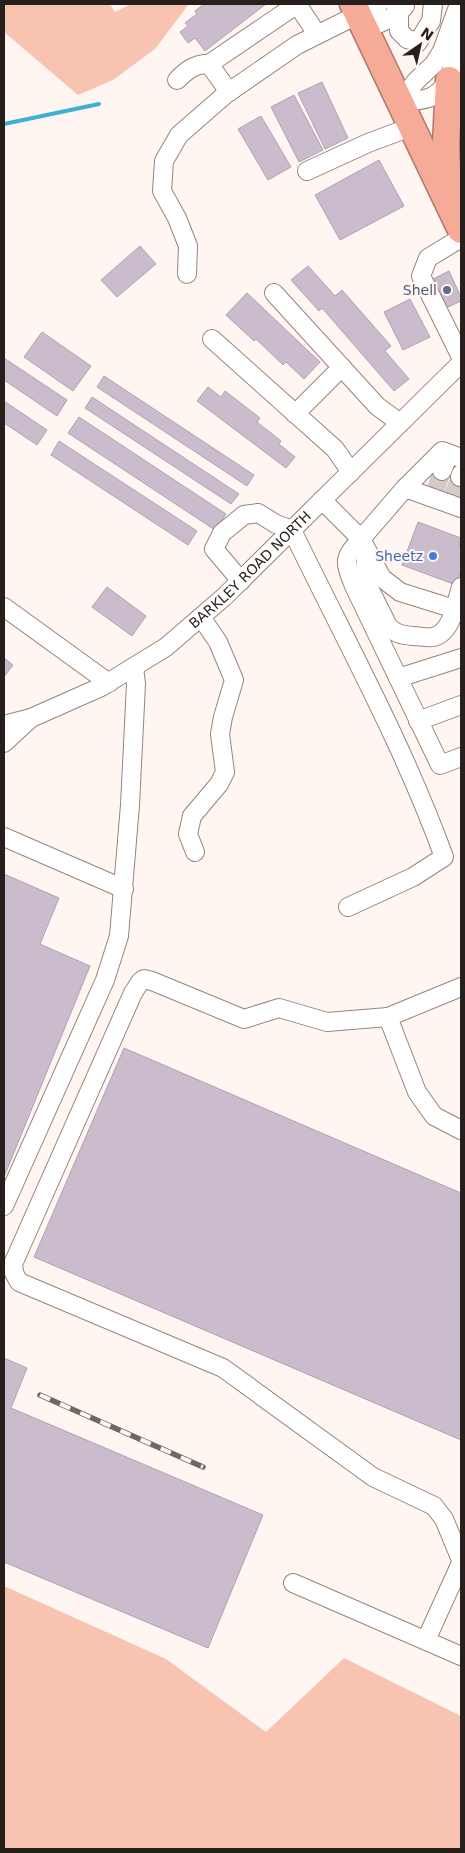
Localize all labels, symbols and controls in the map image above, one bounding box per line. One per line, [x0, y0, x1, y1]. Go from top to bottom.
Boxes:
north arrow [395, 20, 445, 70]
text: N [418, 24, 437, 44]
place label: Shell [403, 282, 437, 298]
marker: Shell [441, 284, 453, 296]
street label: BARKLEY ROAD NORTH [186, 508, 314, 632]
place label: Sheetz [375, 548, 423, 564]
marker: Sheetz [427, 550, 439, 562]

